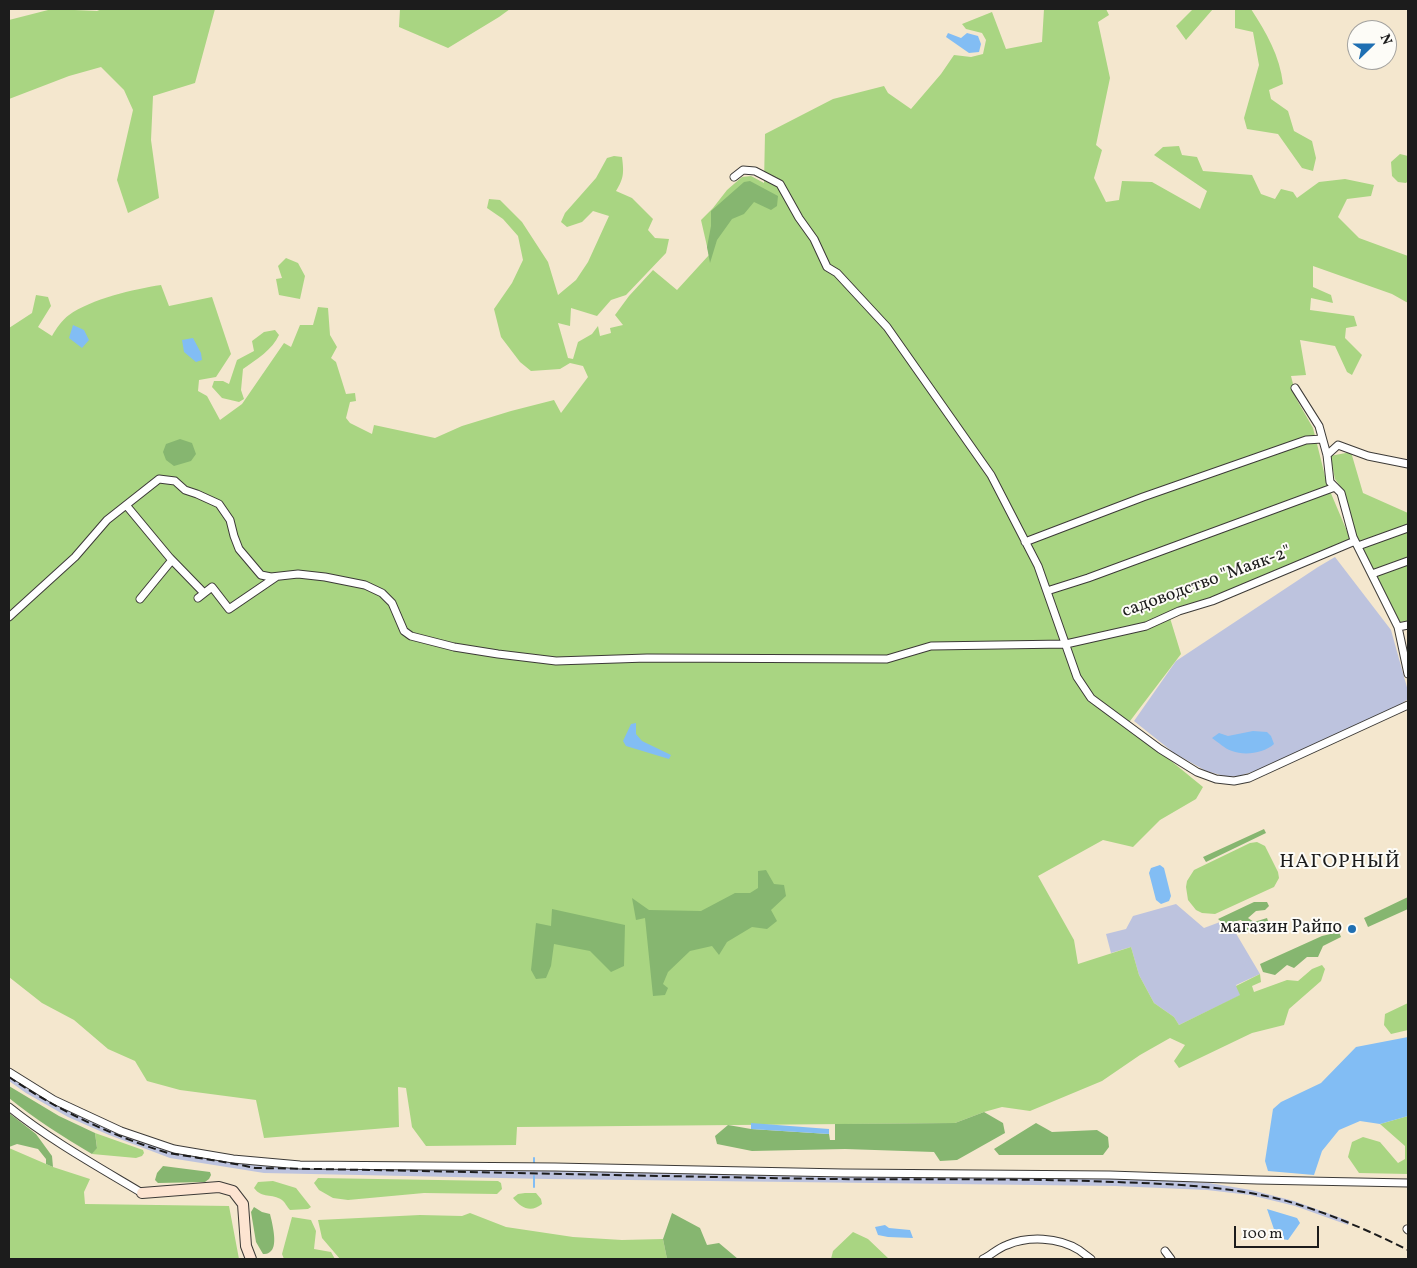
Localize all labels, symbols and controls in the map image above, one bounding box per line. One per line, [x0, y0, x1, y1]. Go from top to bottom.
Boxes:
north arrow [1347, 20, 1397, 70]
text: N [1375, 31, 1396, 48]
street label: садоводство "Маяк-2" [1120, 542, 1294, 624]
district label: НАГОРНЫЙ [1278, 851, 1402, 875]
place label: магазин Райпо [1220, 918, 1342, 940]
marker: магазин Райпо [1346, 923, 1358, 935]
scale bar [1237, 1216, 1322, 1248]
text: 100 m [1242, 1224, 1282, 1245]

